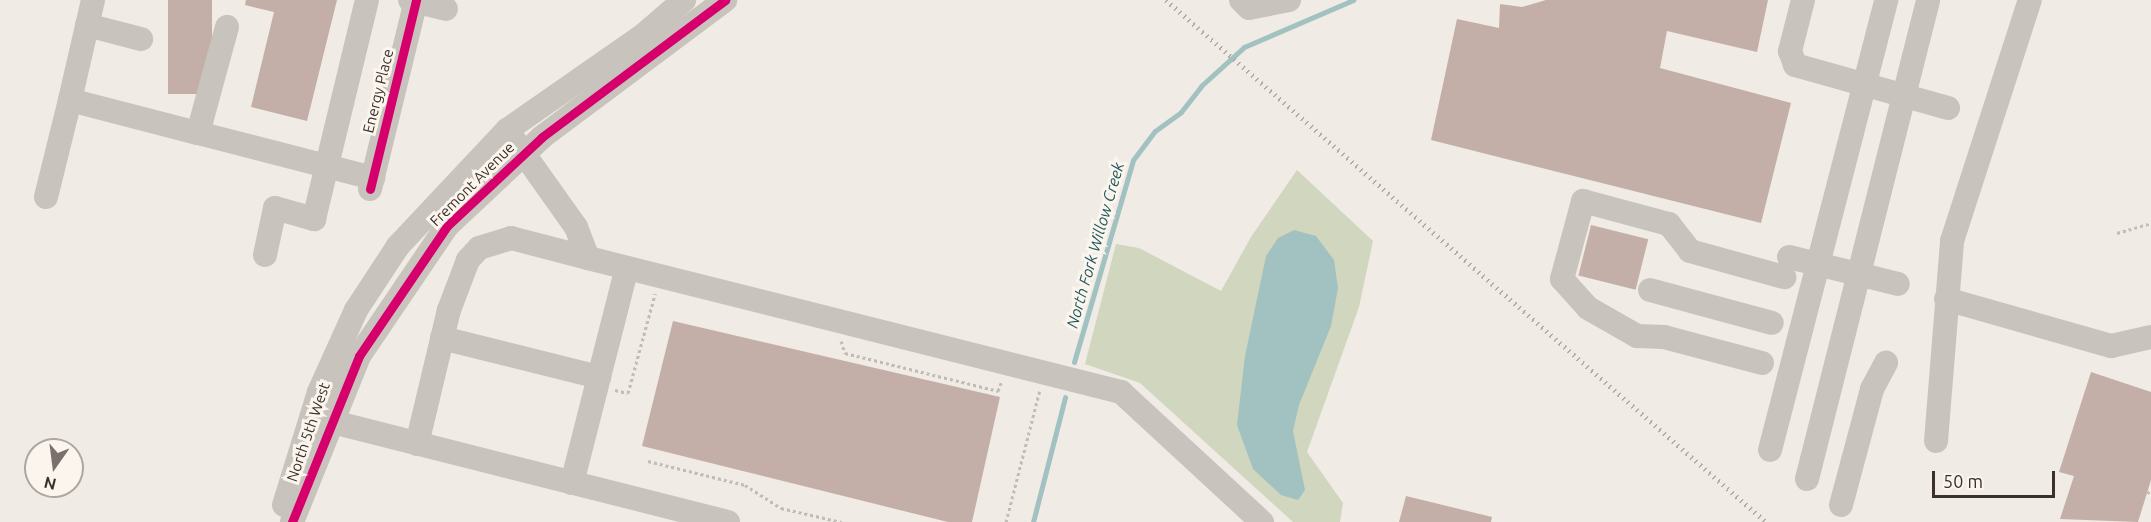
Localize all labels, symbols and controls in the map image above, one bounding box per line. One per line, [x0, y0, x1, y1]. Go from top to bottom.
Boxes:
street label: Energy Place [359, 47, 397, 135]
street label: Fremont Avenue [426, 138, 518, 230]
water label: North Fork Willow Creek [1062, 160, 1128, 330]
street label: North 5th West [283, 380, 333, 484]
north arrow [24, 438, 84, 498]
scale bar [1935, 459, 2058, 497]
text: 50 m [1943, 471, 1983, 491]
text: N [42, 473, 58, 494]

